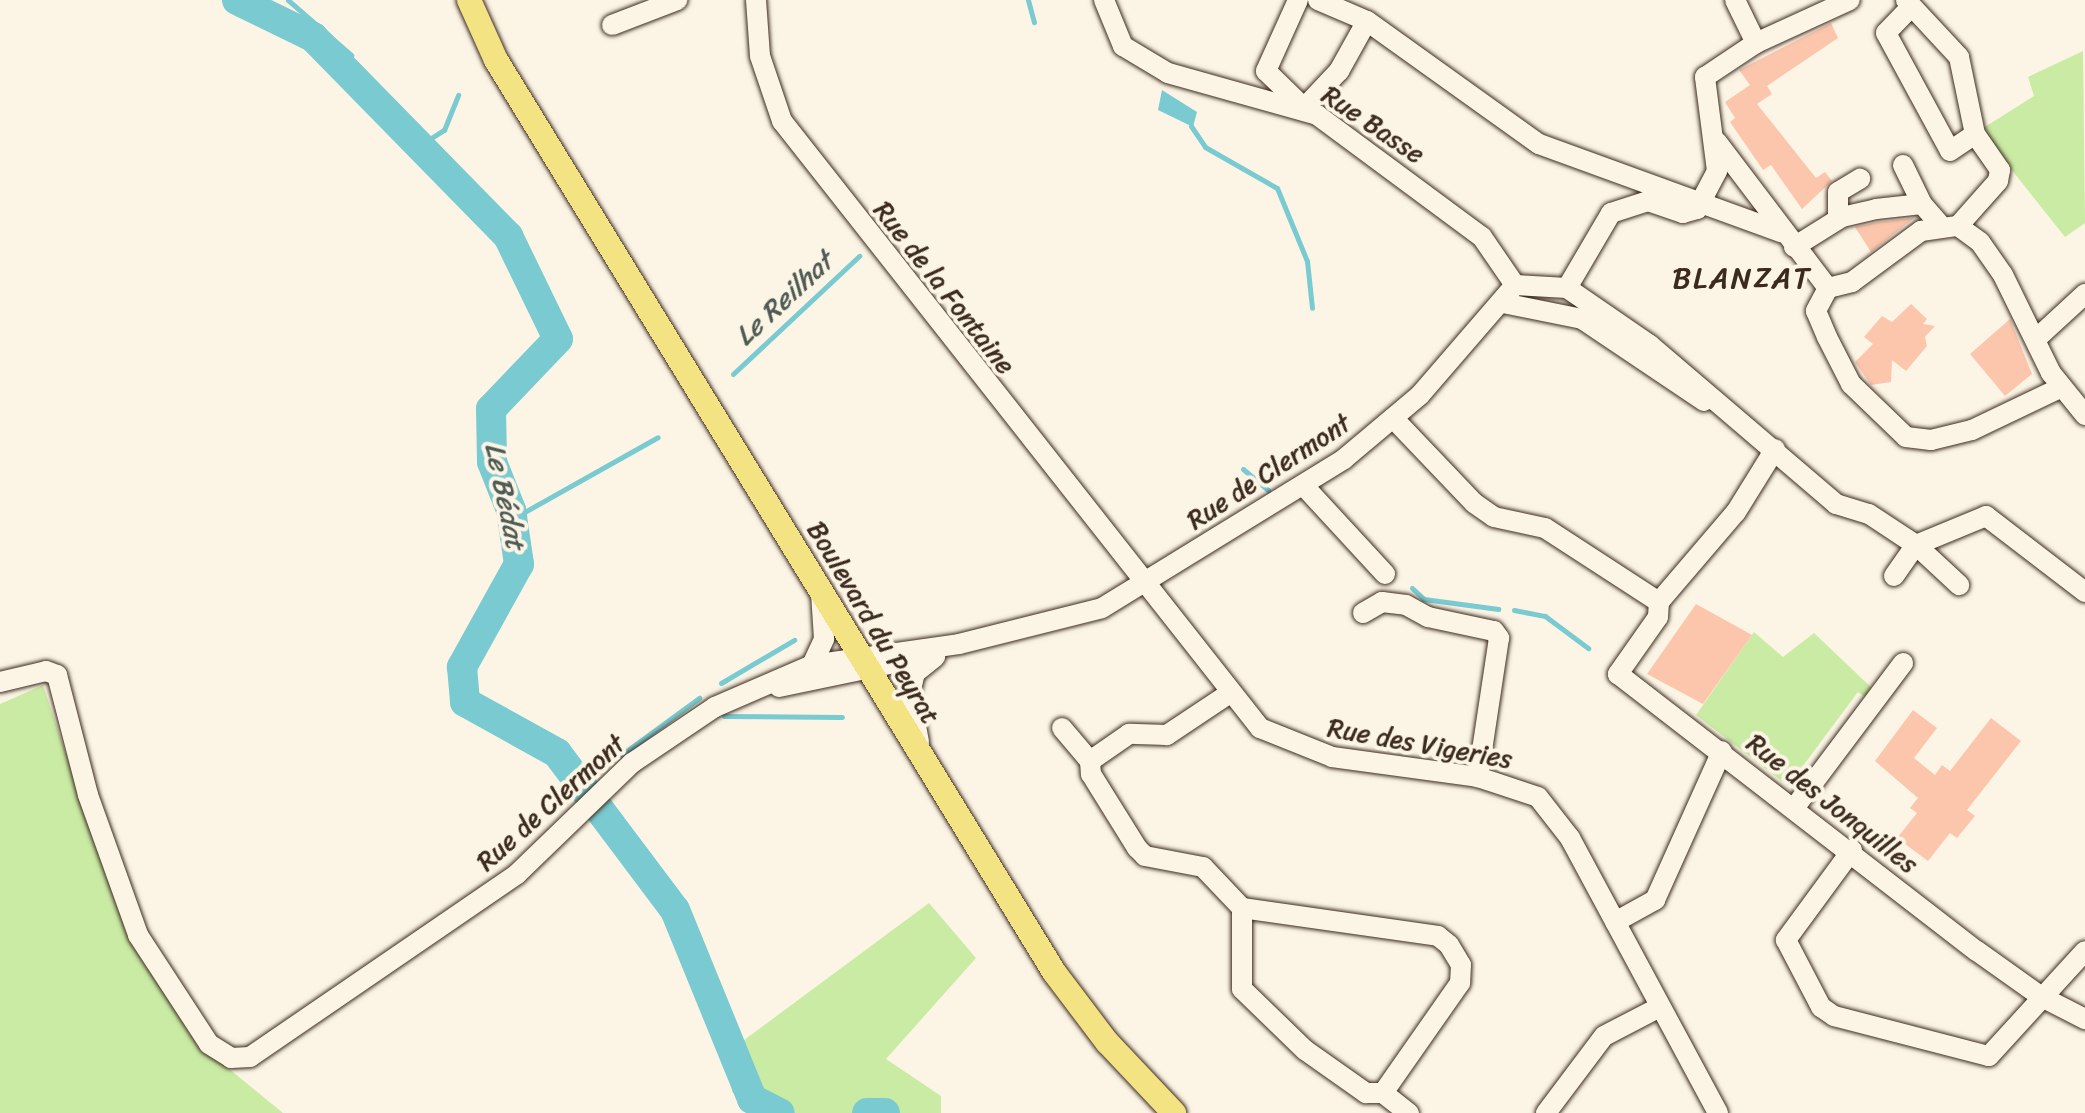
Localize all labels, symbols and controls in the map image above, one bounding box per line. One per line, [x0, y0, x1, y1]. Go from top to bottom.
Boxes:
street label: Rue Basse [1316, 79, 1430, 171]
street label: Rue de la Fontaine [867, 195, 1021, 381]
water label: Le Reilhat [728, 245, 840, 353]
district label: BLANZAT [1672, 260, 1812, 296]
street label: Rue de Clermont [1181, 407, 1357, 537]
water label: Le Bédat [477, 440, 533, 552]
street label: Boulevard du Peyrat [800, 516, 946, 730]
street label: Rue des Vigeries [1325, 712, 1515, 776]
street label: Rue des Jonquilles [1740, 727, 1924, 881]
street label: Rue de Clermont [470, 728, 632, 878]

